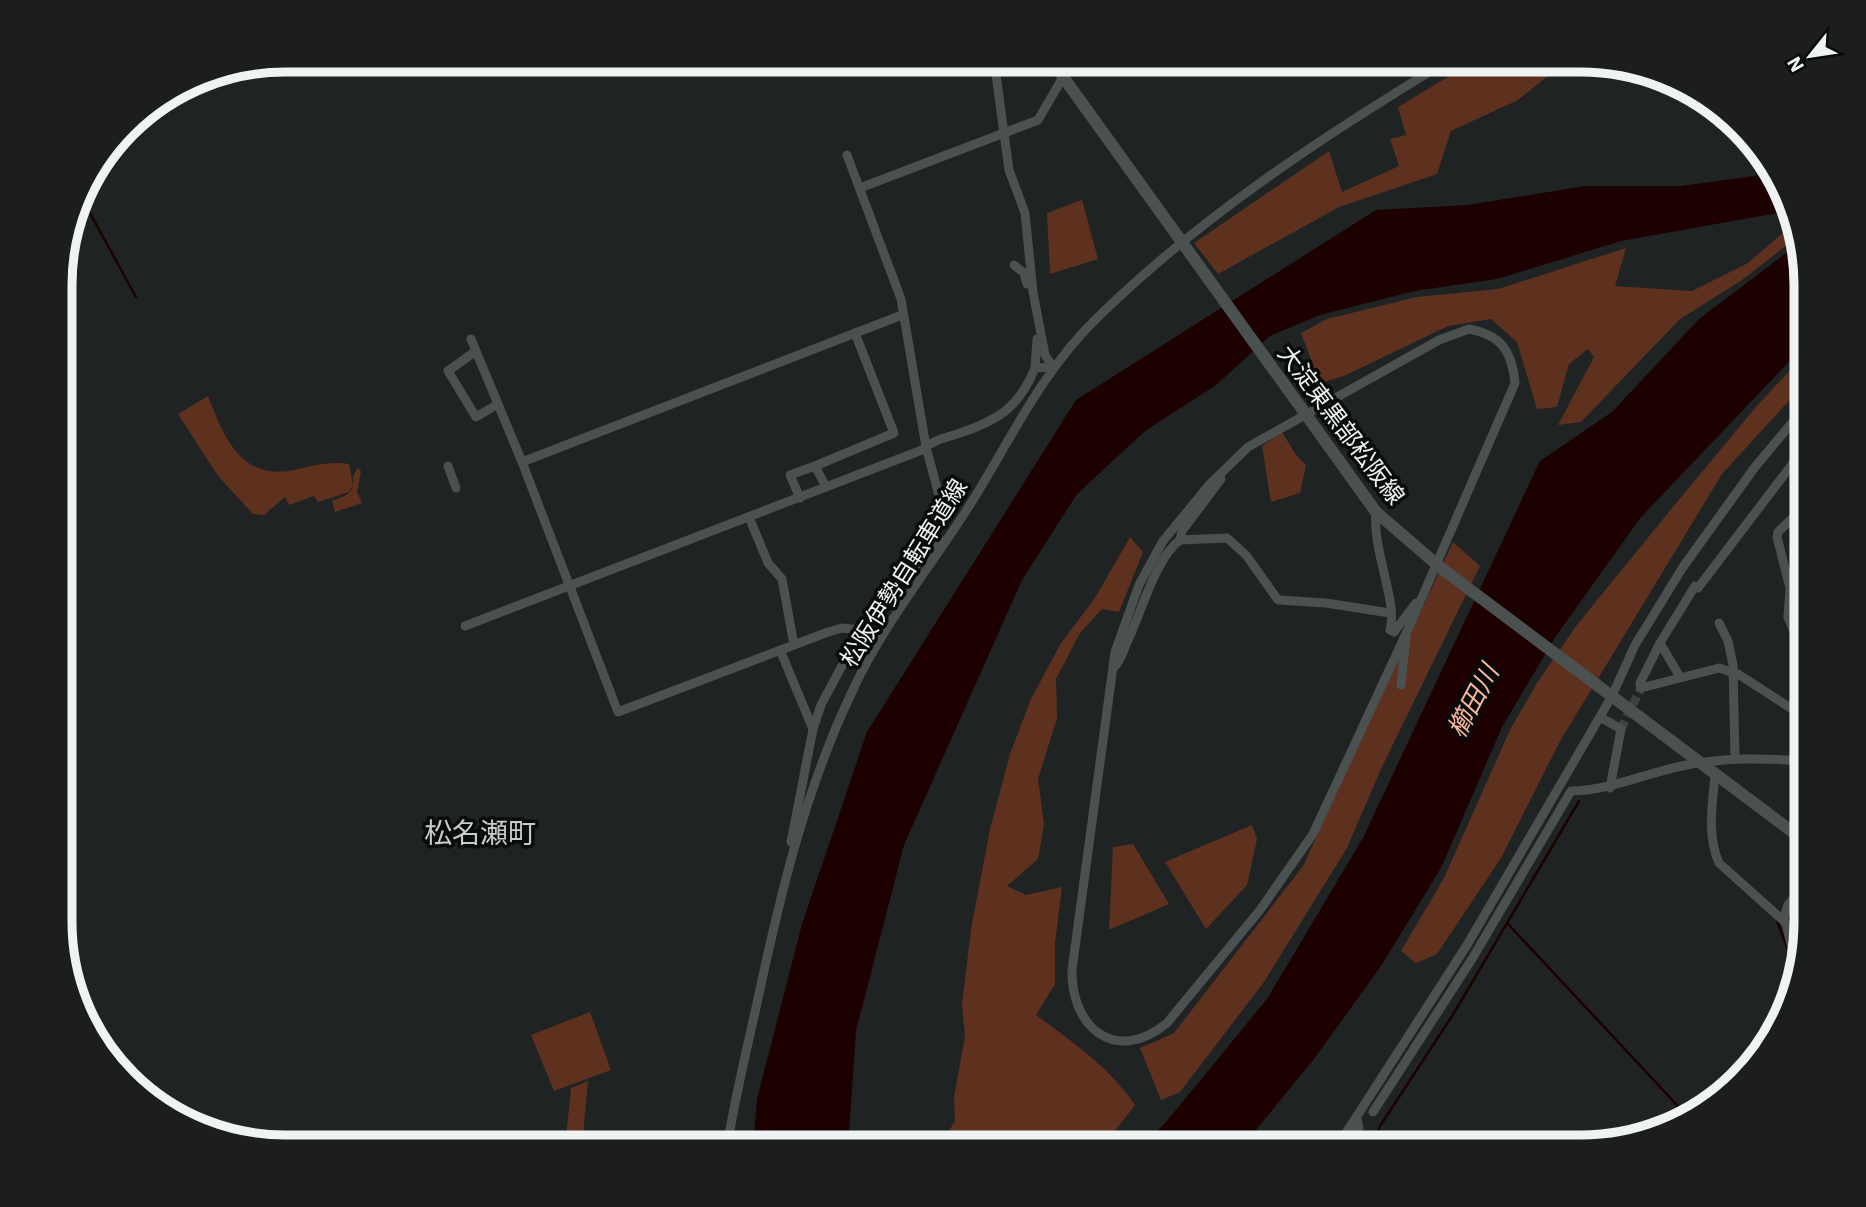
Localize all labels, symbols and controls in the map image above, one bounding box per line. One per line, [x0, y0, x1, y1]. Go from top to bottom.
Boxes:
north arrow [1775, 21, 1845, 91]
text: N [1781, 53, 1809, 76]
street label: 大淀東黒部松阪線 [1271, 338, 1412, 511]
street label: 松阪伊勢自転車道線 [832, 472, 974, 673]
water label: 櫛田川 [1439, 655, 1507, 743]
district label: 松名瀬町 [424, 814, 536, 851]

